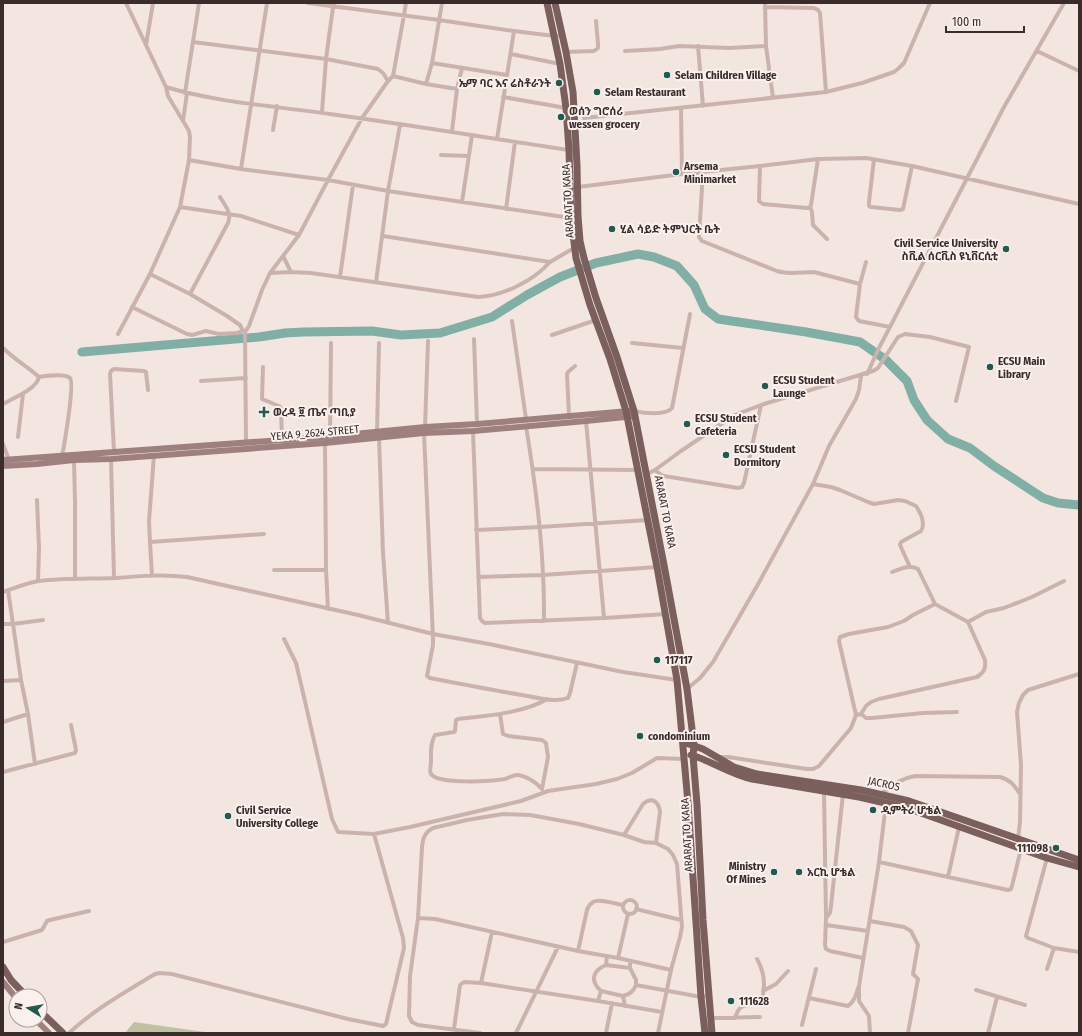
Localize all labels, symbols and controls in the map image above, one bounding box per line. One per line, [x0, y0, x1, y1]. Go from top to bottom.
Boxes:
scale bar [946, 8, 1024, 34]
text: 100 m [952, 15, 981, 29]
place label: Selam Children Village [675, 69, 777, 82]
marker: Selam Children Village [662, 70, 672, 80]
place label: ኤማ ባር እና ሬስቶራንት [459, 77, 551, 90]
marker: ኤማ ባር እና ሬስቶራንት [554, 78, 564, 88]
place label: Selam Restaurant [605, 86, 686, 99]
marker: Selam Restaurant [592, 87, 602, 97]
place label: ወሰን ግሮሰሪ wessen grocery [569, 105, 641, 131]
marker: ወሰን ግሮሰሪ wessen grocery [556, 112, 566, 122]
place label: Arsema Minimarket [683, 160, 736, 186]
street label: ARARAT TO KARA [560, 163, 576, 238]
marker: Arsema Minimarket [671, 167, 681, 177]
place label: ሂል ሳይድ ትምህርት ቤት [620, 223, 720, 236]
marker: ሂል ሳይድ ትምህርት ቤት [607, 224, 617, 234]
place label: Civil Service University ስቪል ሰርቪስ ዩኒቨርሲቲ [894, 237, 999, 263]
marker: Civil Service University ስቪል ሰርቪስ ዩኒቨርሲቲ [1001, 244, 1011, 254]
place label: ECSU Main Library [998, 355, 1045, 381]
marker: ECSU Main Library [985, 362, 995, 372]
place label: ECSU Student Launge [773, 374, 835, 400]
marker: ECSU Student Launge [760, 381, 770, 391]
marker: ወረዳ ፱ ጤና ጣቢያ [258, 406, 270, 418]
place label: ወረዳ ፱ ጤና ጣቢያ [273, 406, 356, 419]
place label: ECSU Student Cafeteria [695, 412, 757, 438]
marker: ECSU Student Cafeteria [682, 419, 692, 429]
street label: YEKA 9_2624 STREET [270, 423, 361, 443]
place label: ECSU Student Dormitory [734, 443, 796, 469]
marker: ECSU Student Dormitory [721, 450, 731, 460]
street label: ARARAT TO KARA [652, 474, 678, 550]
place label: 117117 [665, 654, 693, 667]
marker: 117117 [652, 655, 662, 665]
place label: condominium [648, 730, 710, 743]
marker: condominium [635, 731, 645, 741]
street label: JACROS [867, 774, 902, 794]
street label: ARARAT TO KARA [679, 797, 695, 872]
place label: Civil Service University College [236, 804, 319, 830]
place label: ዲምትሪ ሆቴል [881, 804, 941, 817]
marker: ዲምትሪ ሆቴል [868, 805, 878, 815]
marker: Civil Service University College [223, 811, 233, 821]
place label: 111098 [1017, 842, 1048, 855]
marker: 111098 [1051, 843, 1061, 853]
place label: Ministry Of Mines [726, 860, 767, 886]
place label: አርኪ ሆቴል [807, 866, 855, 879]
marker: Ministry Of Mines [769, 867, 779, 877]
marker: አርኪ ሆቴል [794, 867, 804, 877]
north arrow [8, 988, 48, 1028]
place label: 111628 [739, 995, 769, 1008]
marker: 111628 [726, 996, 736, 1006]
text: N [12, 1002, 26, 1011]

